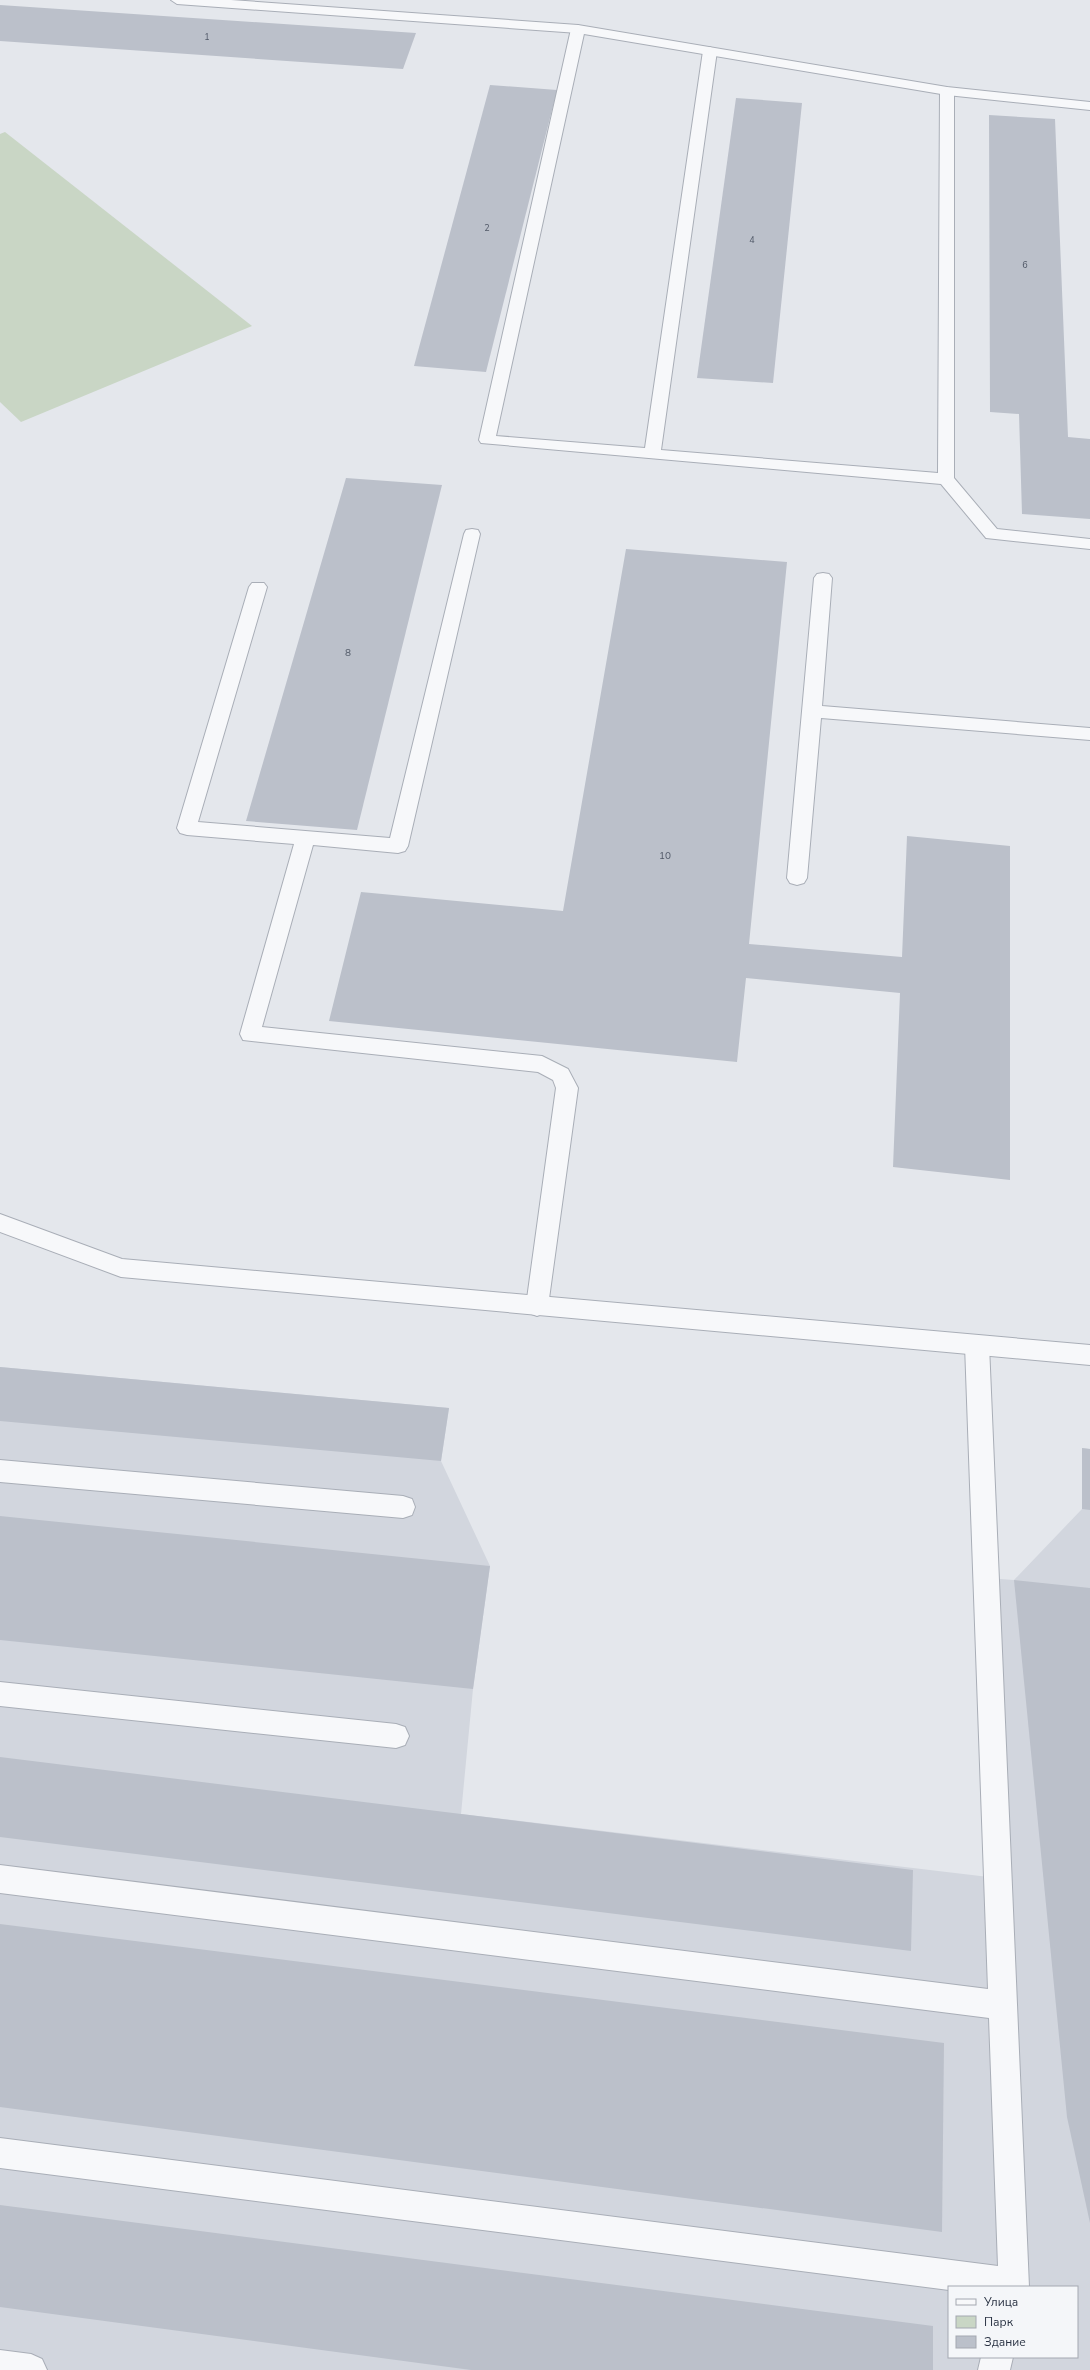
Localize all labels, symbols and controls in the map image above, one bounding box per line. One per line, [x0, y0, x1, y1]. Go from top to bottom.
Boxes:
house number: 1 [204, 31, 210, 43]
house number: 2 [484, 222, 490, 234]
house number: 4 [749, 234, 755, 246]
house number: 6 [1022, 259, 1028, 271]
house number: 8 [345, 646, 351, 660]
house number: 10 [659, 849, 671, 863]
legend [948, 2286, 1078, 2358]
text: Улица [983, 2294, 1018, 2310]
text: Парк [984, 2314, 1014, 2330]
text: Здание [984, 2334, 1026, 2350]

